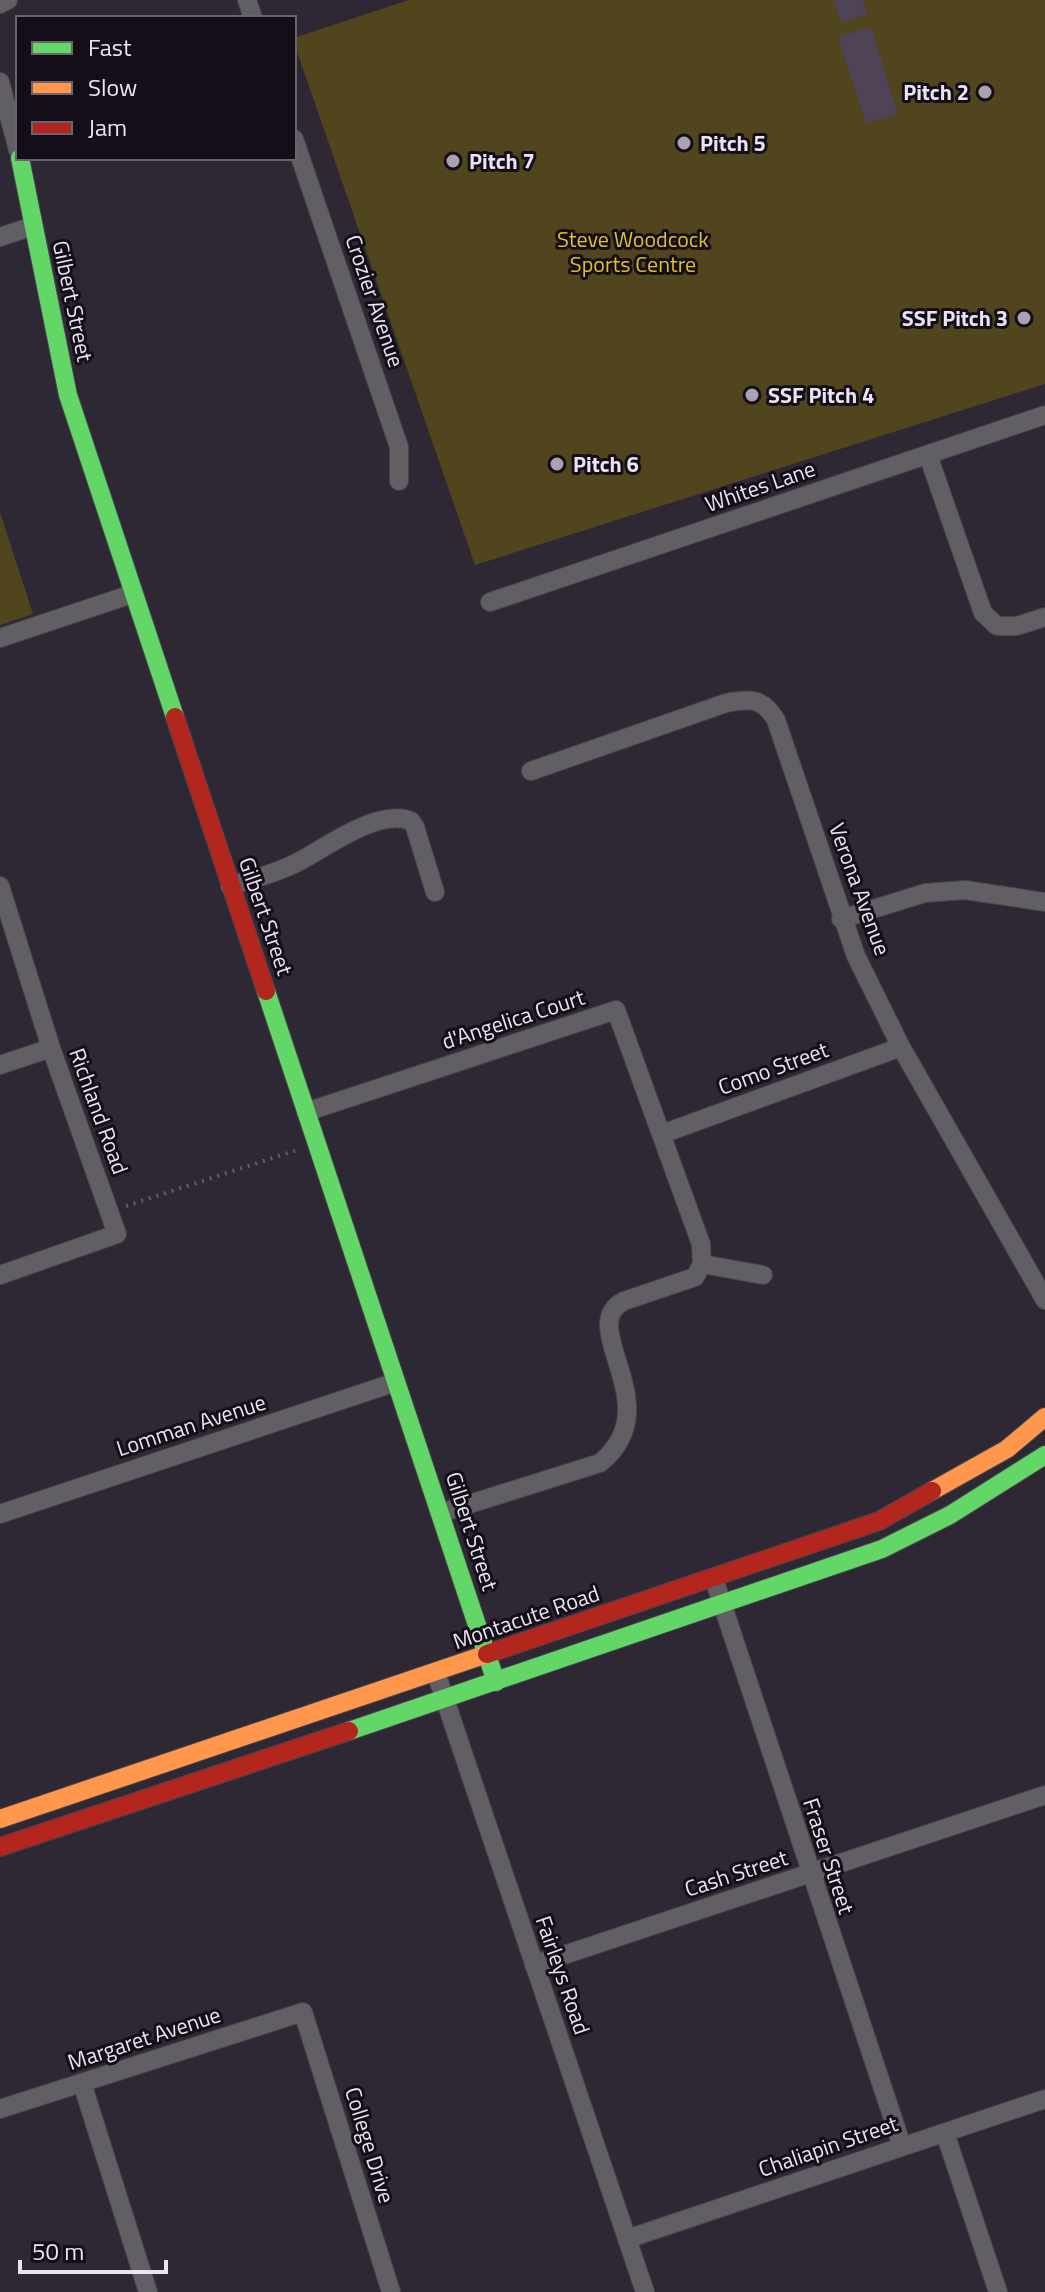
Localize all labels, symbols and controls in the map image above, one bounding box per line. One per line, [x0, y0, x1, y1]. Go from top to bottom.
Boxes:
legend [16, 16, 296, 160]
text: Fast [88, 29, 132, 65]
text: Slow [88, 69, 137, 105]
place label: Pitch 2 [903, 75, 969, 109]
marker: Pitch 2 [976, 83, 994, 101]
text: Jam [88, 109, 127, 145]
place label: Pitch 5 [700, 126, 766, 160]
marker: Pitch 5 [675, 134, 693, 152]
place label: Pitch 7 [469, 144, 535, 178]
marker: Pitch 7 [444, 152, 462, 170]
park label: Steve Woodcock Sports Centre [557, 222, 709, 281]
street label: Crozier Avenue [336, 230, 414, 372]
street label: Gilbert Street [44, 237, 102, 365]
place label: SSF Pitch 3 [902, 301, 1008, 335]
marker: SSF Pitch 3 [1015, 309, 1033, 327]
place label: SSF Pitch 4 [768, 378, 874, 412]
marker: SSF Pitch 4 [743, 386, 761, 404]
place label: Pitch 6 [573, 447, 639, 481]
street label: Whites Lane [700, 451, 820, 521]
marker: Pitch 6 [548, 455, 566, 473]
street label: Verona Avenue [820, 818, 900, 960]
street label: Gilbert Street [230, 852, 302, 980]
street label: d'Angelica Court [437, 980, 589, 1058]
street label: Como Street [713, 1032, 833, 1104]
street label: Richland Road [60, 1043, 138, 1179]
street label: Lomman Avenue [112, 1385, 270, 1465]
street label: Gilbert Street [437, 1467, 507, 1595]
street label: Montacute Road [448, 1576, 604, 1658]
street label: Fraser Street [794, 1794, 864, 1919]
street label: Cash Street [680, 1840, 792, 1906]
street label: Fairleys Road [527, 1911, 599, 2039]
street label: Margaret Avenue [63, 1997, 225, 2079]
street label: College Drive [336, 2083, 404, 2207]
street label: Chaliapin Street [754, 2106, 903, 2186]
scale bar [20, 2224, 166, 2274]
text: 50 m [32, 2233, 84, 2269]

